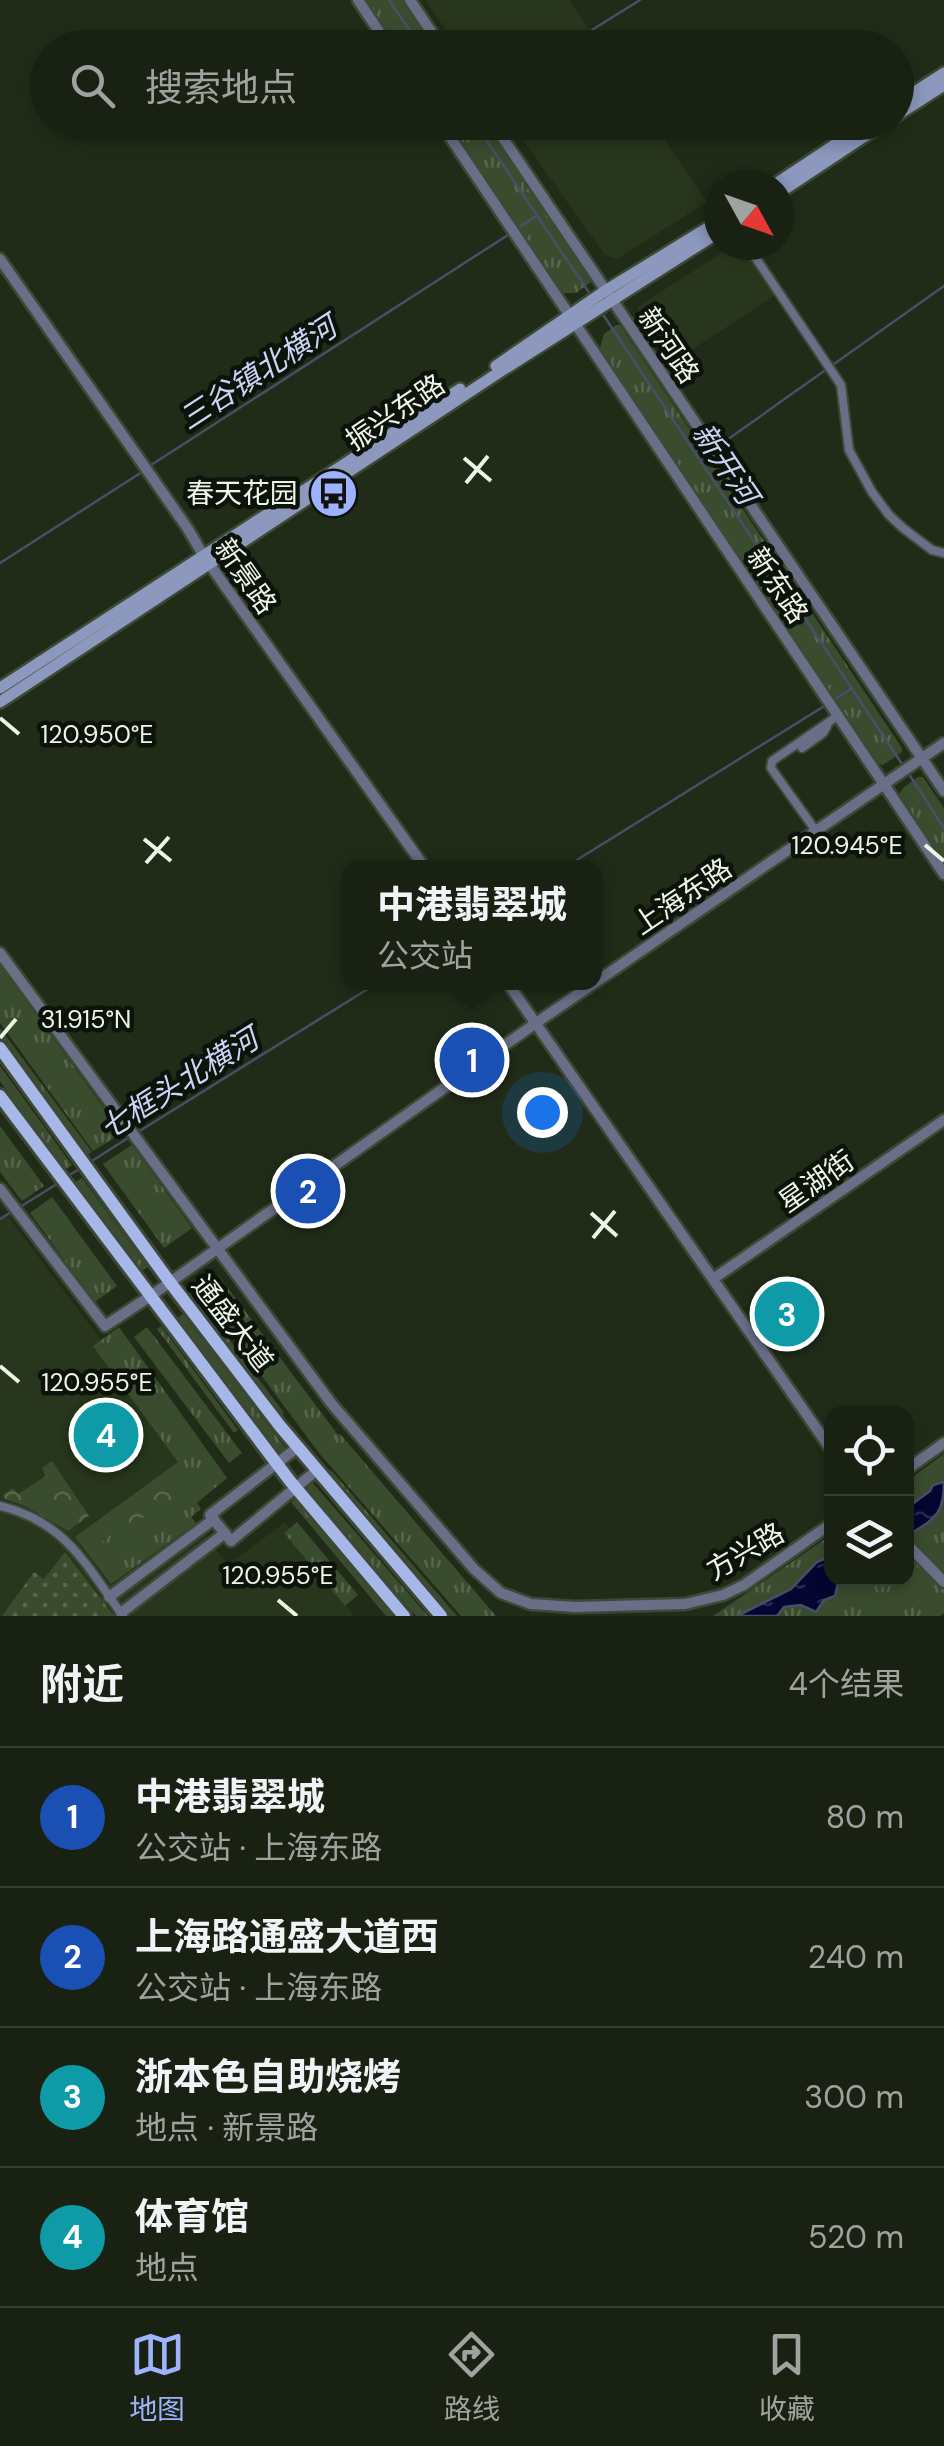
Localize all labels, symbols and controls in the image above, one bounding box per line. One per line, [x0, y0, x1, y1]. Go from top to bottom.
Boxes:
search box [30, 30, 914, 140]
icon: search [65, 58, 120, 113]
text: 搜索地点 [145, 63, 297, 113]
north arrow [704, 170, 794, 260]
street label: 新河路 [630, 300, 707, 390]
water label: 三谷镇北横河 [172, 304, 348, 438]
street label: 振兴东路 [339, 366, 452, 459]
water label: 新开河 [684, 416, 770, 516]
bus stop icon: 春天花园 [307, 467, 359, 519]
place label: 春天花园 [186, 475, 298, 512]
street label: 新景路 [206, 531, 285, 621]
street label: 新东路 [739, 540, 816, 630]
text: 120.950°E [40, 718, 154, 751]
text: 120.945°E [791, 829, 903, 862]
street label: 上海东路 [626, 850, 739, 943]
popup [342, 860, 602, 990]
text: 中港翡翠城 [377, 880, 567, 930]
text: 公交站 [377, 935, 473, 977]
text: 31.915°N [41, 1003, 131, 1036]
water label: 七框头北横河 [92, 1017, 270, 1148]
pin: 1 [440, 1022, 504, 1098]
your location [517, 1087, 568, 1138]
street label: 星湖街 [771, 1142, 861, 1221]
pin: 2 [276, 1154, 340, 1228]
street label: 通盛大道 [184, 1268, 282, 1379]
pin: 3 [754, 1276, 820, 1352]
text: 120.955°E [41, 1366, 153, 1399]
pin: 4 [74, 1398, 138, 1472]
map controls [824, 1406, 914, 1586]
button: locate [824, 1406, 914, 1496]
button: layers [824, 1496, 914, 1586]
street label: 方兴路 [700, 1514, 791, 1588]
text: 120.955°E [222, 1559, 334, 1592]
text: 附近 [40, 1657, 124, 1712]
text: 4个结果 [789, 1663, 904, 1705]
text: 中港翡翠城 [135, 1772, 325, 1822]
text: 1 [67, 1796, 78, 1838]
text: 80 m [826, 1796, 904, 1838]
text: 公交站 · 上海东路 [135, 1827, 382, 1869]
text: 上海路通盛大道西 [135, 1912, 439, 1962]
text: 2 [63, 1936, 82, 1978]
text: 240 m [808, 1936, 904, 1978]
text: 公交站 · 上海东路 [135, 1967, 382, 2009]
text: 浙本色自助烧烤 [135, 2052, 401, 2102]
text: 3 [63, 2076, 82, 2118]
text: 300 m [804, 2076, 904, 2118]
text: 地点 · 新景路 [135, 2107, 318, 2149]
text: 体育馆 [135, 2192, 249, 2242]
text: 4 [62, 2216, 83, 2258]
text: 520 m [808, 2216, 904, 2258]
text: 地点 [135, 2247, 199, 2289]
tab: 地图 [129, 2327, 185, 2428]
tab: 路线 [444, 2327, 500, 2428]
tab: 收藏 [759, 2327, 815, 2428]

